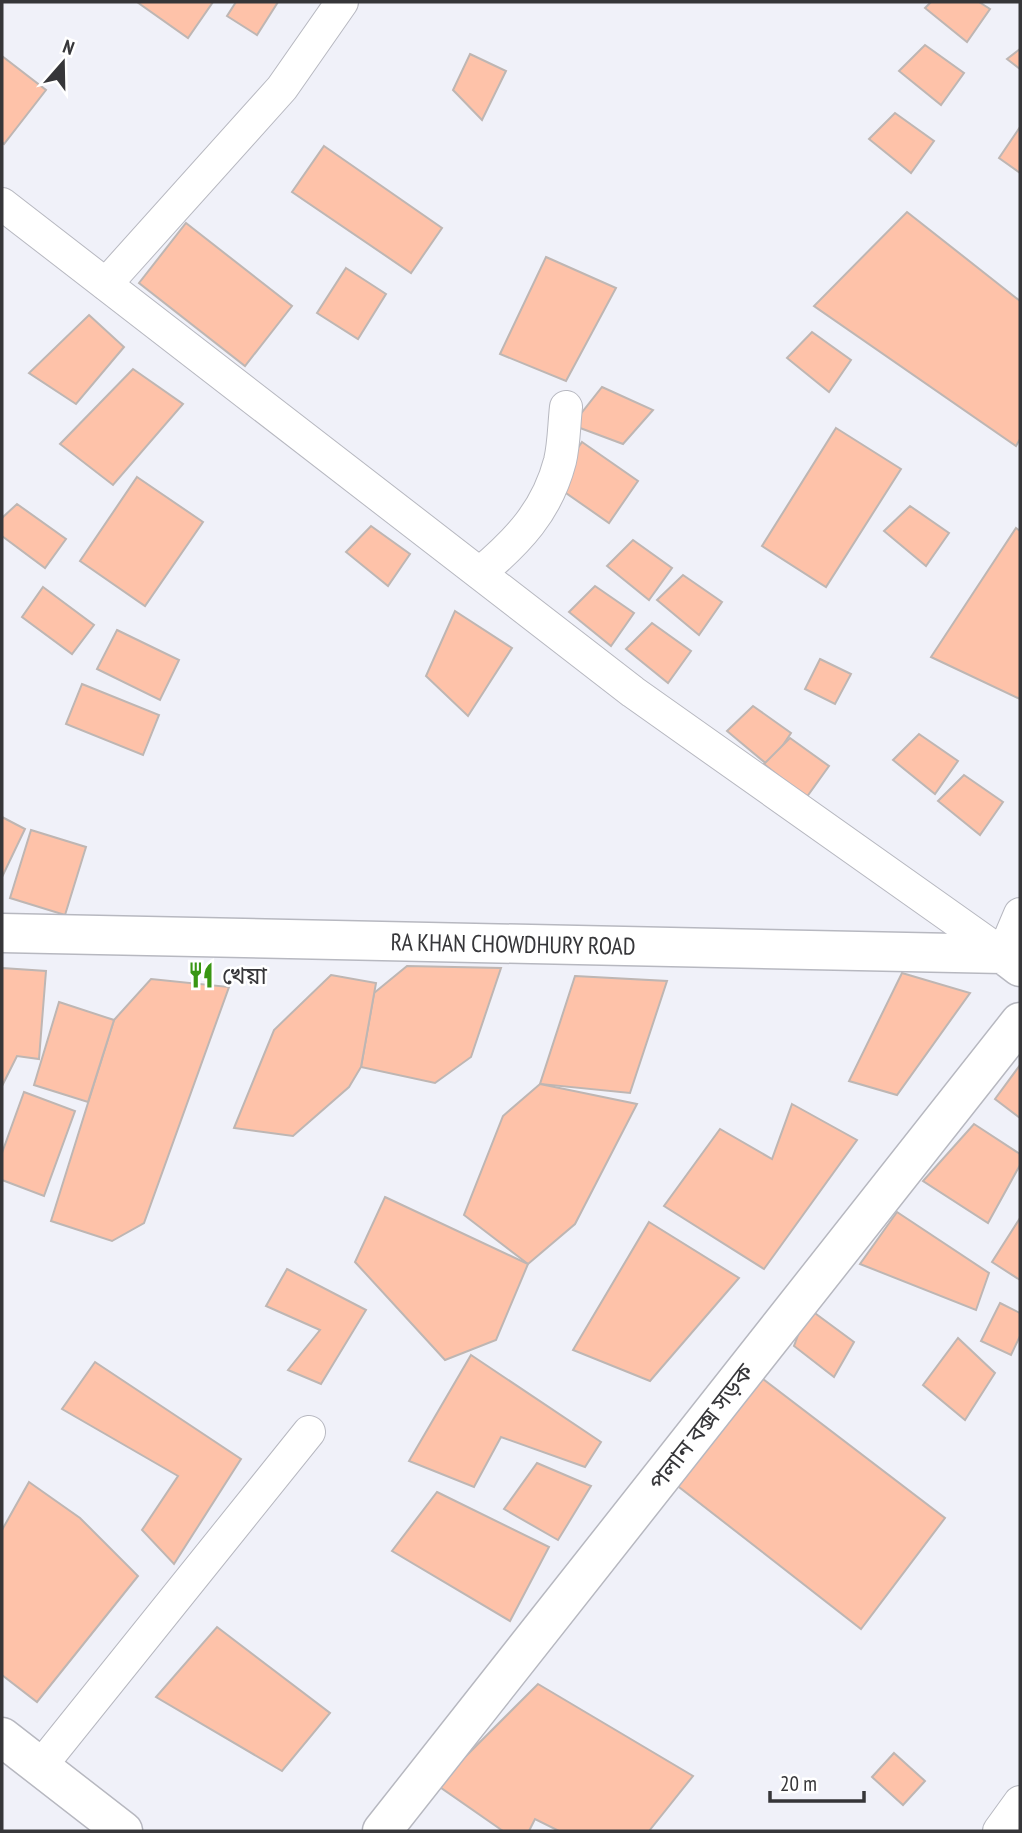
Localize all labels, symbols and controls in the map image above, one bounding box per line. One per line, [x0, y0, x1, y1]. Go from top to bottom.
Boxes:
north arrow [28, 28, 98, 98]
text: N [60, 34, 78, 60]
street label: RA KHAN CHOWDHURY ROAD [390, 926, 636, 962]
restaurant icon: খেয়া [186, 960, 216, 990]
place label: খেয়া [222, 960, 268, 991]
street label: পলান বক্স সড়ক [642, 1357, 761, 1497]
scale bar [770, 1759, 864, 1803]
text: 20 m [780, 1770, 817, 1797]

